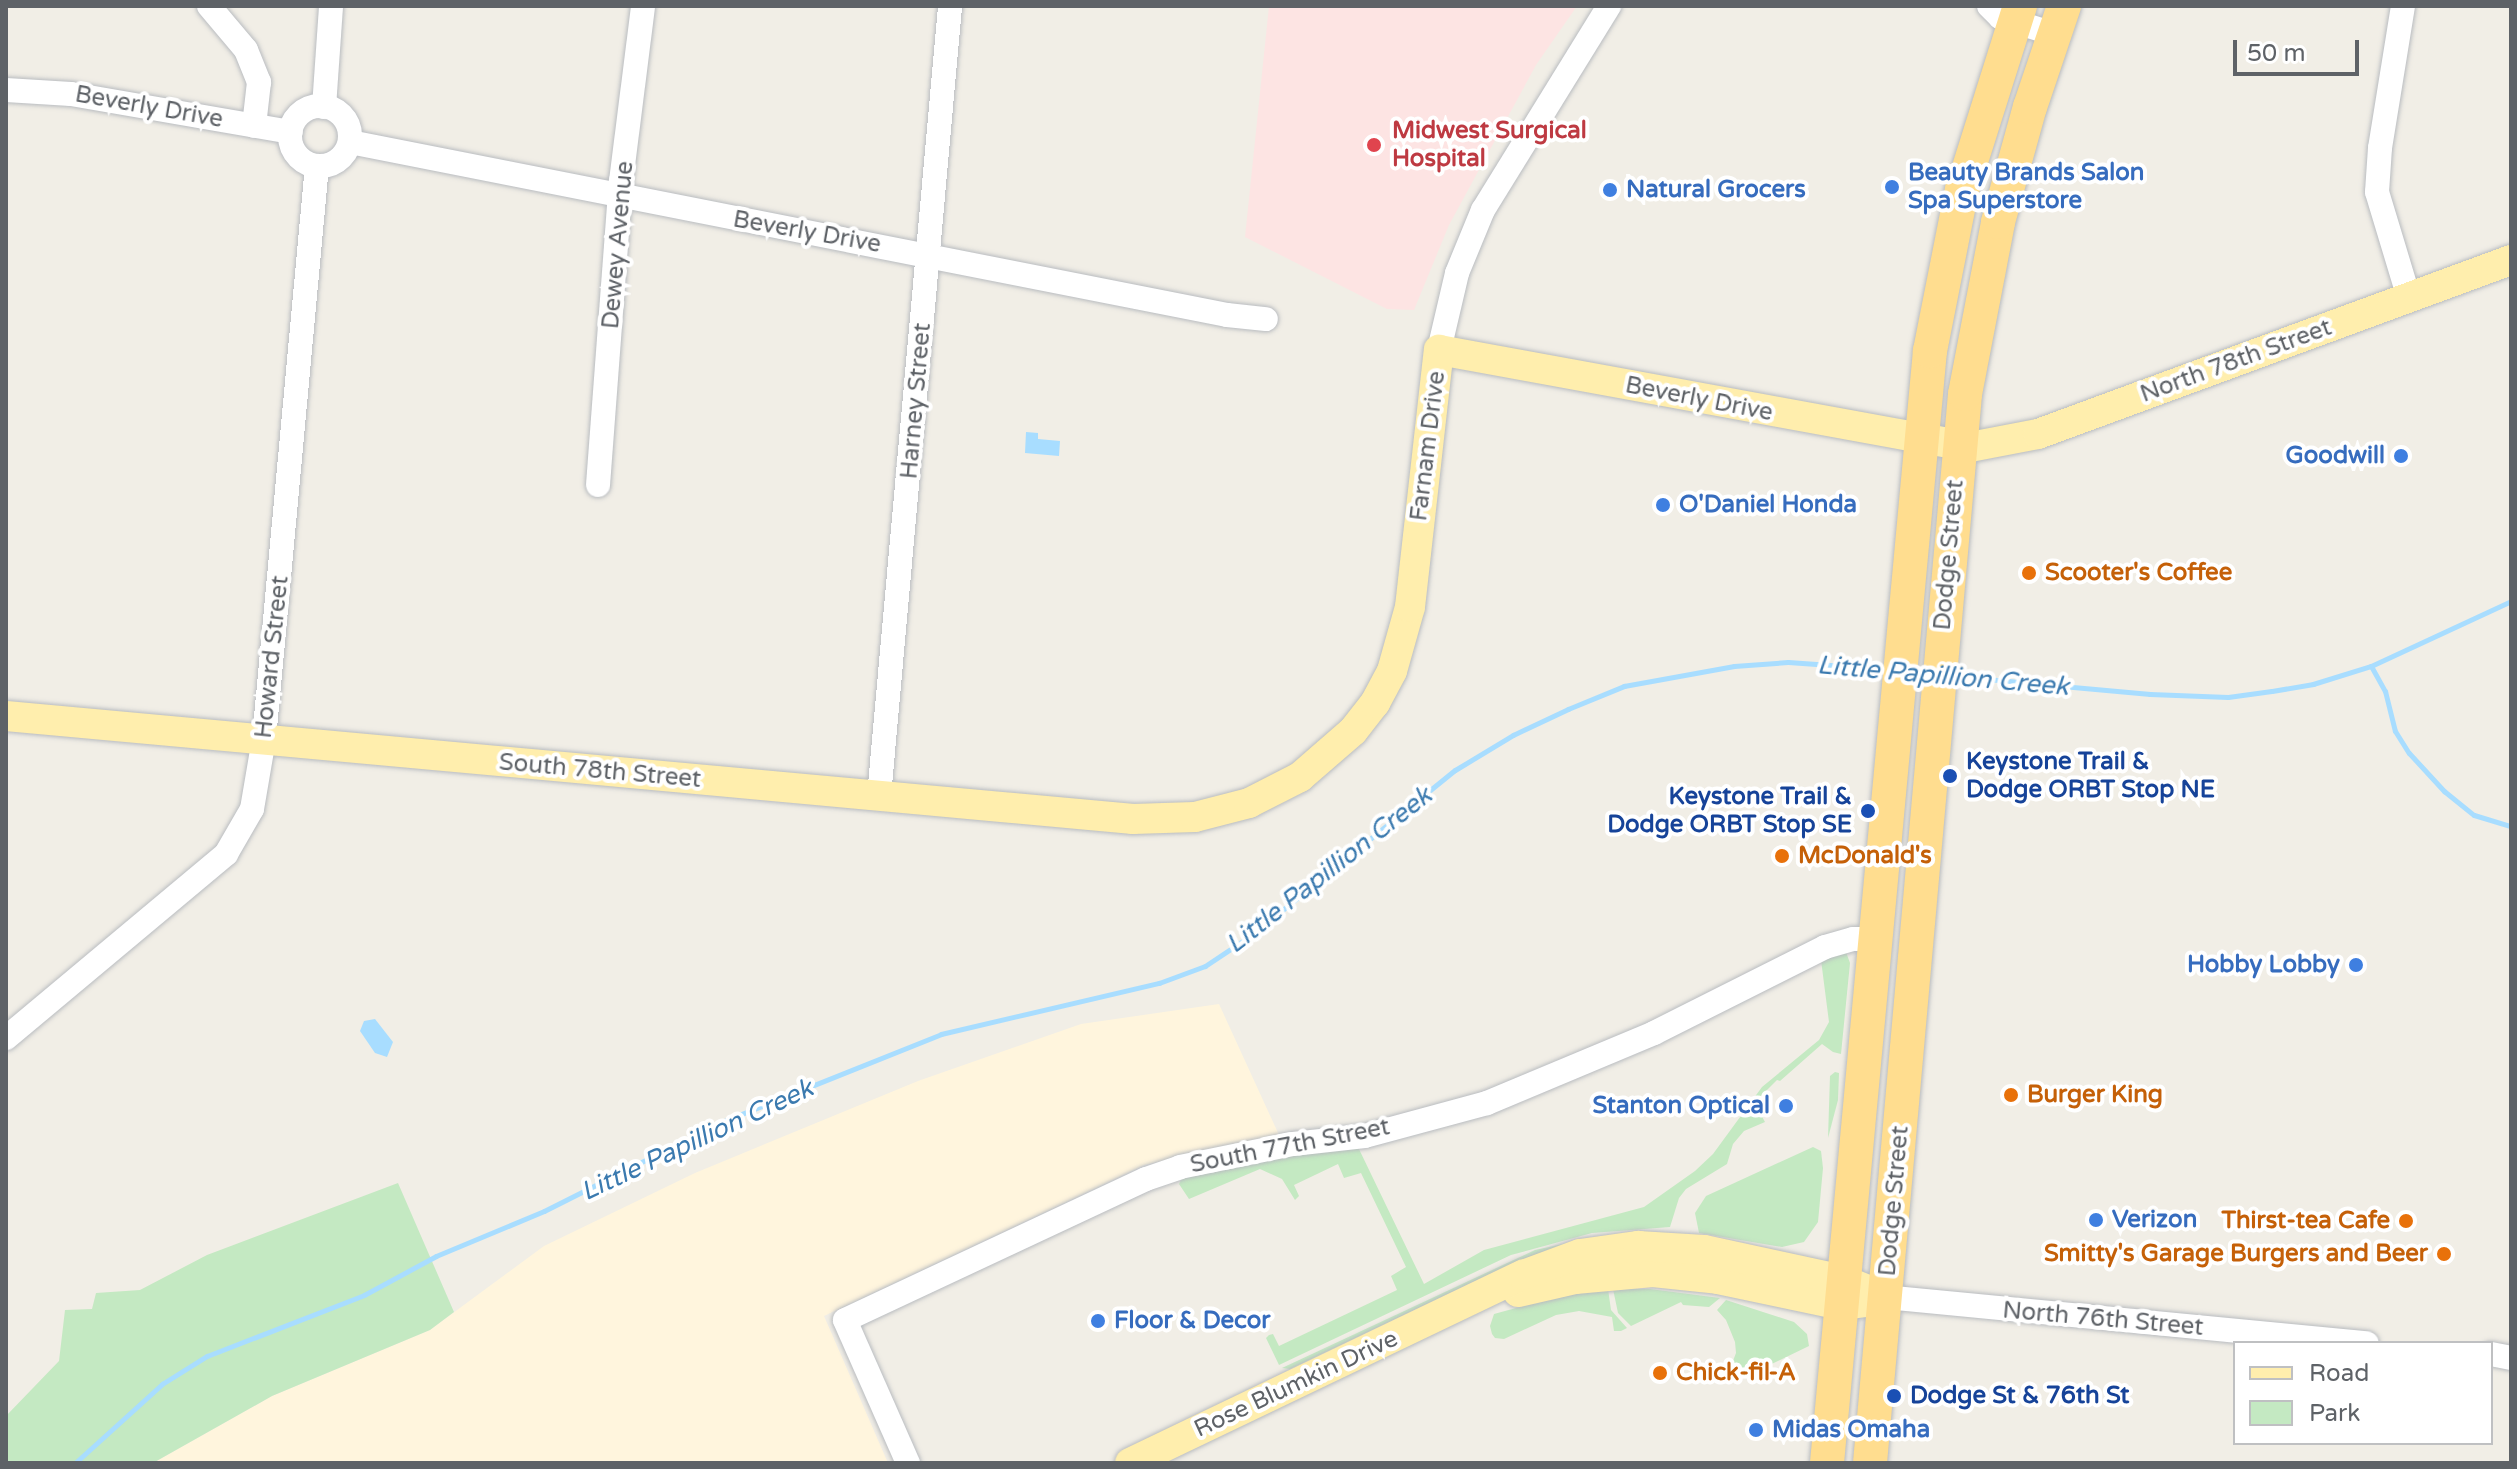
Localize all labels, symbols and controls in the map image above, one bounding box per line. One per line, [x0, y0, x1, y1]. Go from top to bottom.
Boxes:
scale bar [2237, 24, 2363, 74]
text: 50 m [2247, 39, 2305, 68]
street label: Beverly Drive [73, 80, 225, 134]
place label: Midwest Surgical Hospital [1392, 117, 1587, 173]
marker: Midwest Surgical Hospital [1363, 134, 1385, 156]
place label: Beauty Brands Salon Spa Superstore [1908, 159, 2144, 215]
street label: Dewey Avenue [596, 160, 640, 330]
place label: Natural Grocers [1626, 176, 1806, 204]
marker: Beauty Brands Salon Spa Superstore [1883, 178, 1901, 196]
marker: Natural Grocers [1601, 181, 1619, 199]
street label: Beverly Drive [731, 205, 883, 259]
street label: North 78th Street [2136, 313, 2336, 409]
street label: Harney Street [895, 322, 937, 480]
street label: Farnam Drive [1405, 369, 1451, 523]
street label: Beverly Drive [1623, 371, 1775, 427]
place label: Goodwill [2286, 442, 2385, 470]
marker: Goodwill [2392, 447, 2410, 465]
street label: Dodge Street [1928, 479, 1970, 631]
place label: O'Daniel Honda [1679, 491, 1857, 519]
marker: O'Daniel Honda [1654, 496, 1672, 514]
place label: Scooter's Coffee [2045, 559, 2232, 587]
marker: Scooter's Coffee [2020, 564, 2038, 582]
street label: Howard Street [249, 574, 295, 740]
water label: Little Papillion Creek [1816, 649, 2070, 703]
street label: South 78th Street [498, 748, 702, 794]
place label: Keystone Trail & Dodge ORBT Stop NE [1966, 748, 2215, 804]
marker: Keystone Trail & Dodge ORBT Stop NE [1941, 767, 1959, 785]
water label: Little Papillion Creek [1220, 780, 1438, 960]
place label: Keystone Trail & Dodge ORBT Stop SE [1607, 783, 1852, 839]
marker: Keystone Trail & Dodge ORBT Stop SE [1859, 802, 1877, 820]
place label: McDonald's [1798, 842, 1932, 870]
marker: McDonald's [1773, 847, 1791, 865]
place label: Hobby Lobby [2187, 951, 2340, 979]
marker: Hobby Lobby [2347, 956, 2365, 974]
water label: Little Papillion Creek [576, 1073, 818, 1207]
place label: Burger King [2027, 1081, 2163, 1109]
marker: Burger King [2002, 1086, 2020, 1104]
place label: Stanton Optical [1593, 1092, 1770, 1120]
marker: Stanton Optical [1777, 1097, 1795, 1115]
street label: South 77th Street [1188, 1113, 1392, 1179]
street label: Dodge Street [1873, 1125, 1915, 1277]
place label: Verizon [2112, 1206, 2197, 1234]
place label: Thirst-tea Cafe [2221, 1207, 2390, 1235]
marker: Verizon [2087, 1211, 2105, 1229]
marker: Thirst-tea Cafe [2397, 1212, 2415, 1230]
place label: Smitty's Garage Burgers and Beer [2044, 1240, 2428, 1268]
marker: Smitty's Garage Burgers and Beer [2435, 1245, 2453, 1263]
street label: North 76th Street [2001, 1296, 2205, 1342]
place label: Floor & Decor [1114, 1307, 1270, 1335]
marker: Floor & Decor [1089, 1312, 1107, 1330]
street label: Rose Blumkin Drive [1190, 1324, 1402, 1444]
legend [2233, 1341, 2493, 1445]
place label: Chick-fil-A [1676, 1359, 1796, 1387]
text: Road [2309, 1359, 2369, 1388]
marker: Chick-fil-A [1651, 1364, 1669, 1382]
place label: Dodge St & 76th St [1910, 1382, 2129, 1410]
marker: Dodge St & 76th St [1885, 1387, 1903, 1405]
text: Park [2309, 1399, 2360, 1428]
place label: Midas Omaha [1772, 1416, 1930, 1444]
marker: Midas Omaha [1747, 1421, 1765, 1439]

